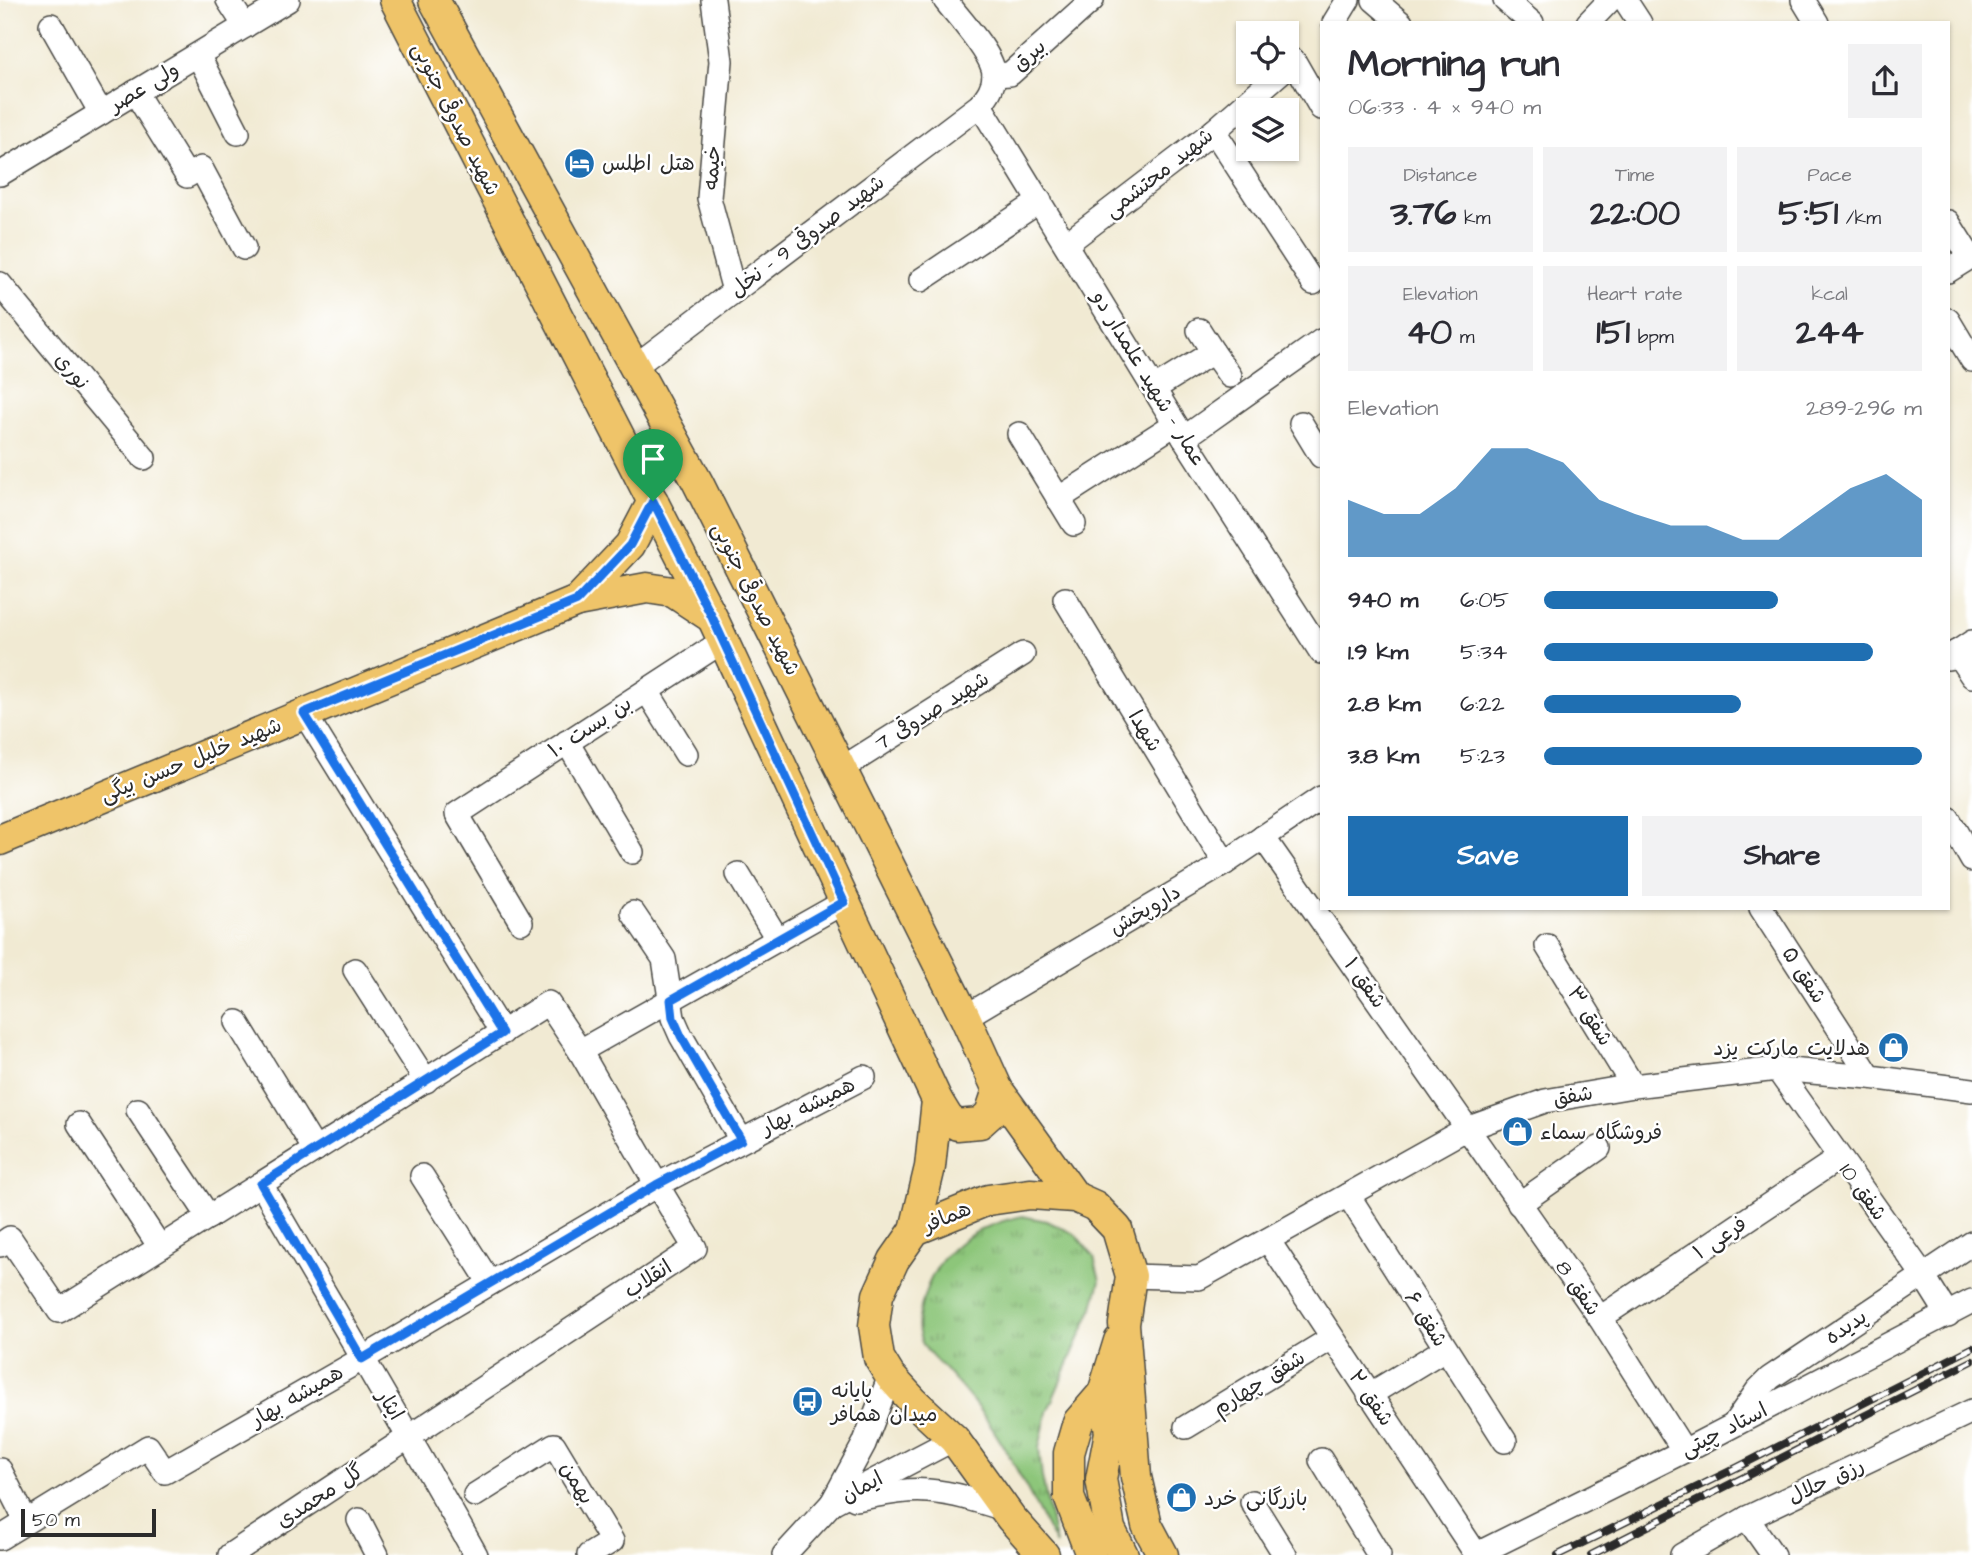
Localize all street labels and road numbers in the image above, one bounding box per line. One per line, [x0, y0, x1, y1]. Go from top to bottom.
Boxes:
street label: بیرق [1006, 32, 1052, 78]
street label: شهید صدوقی جنوبی [405, 37, 507, 201]
street label: ولی عصر [102, 55, 185, 120]
street label: شهید محتشمی [1098, 121, 1220, 225]
street label: خیمه [696, 144, 728, 192]
street label: شهید صدوقی 9 - نخل [723, 168, 891, 304]
street label: عمار - شهید علمدار دو [1084, 284, 1213, 472]
street label: نوری [48, 346, 96, 396]
street label: شهید صدوقی جنوبی [705, 517, 807, 681]
street label: شهید صدوقی 7 [869, 664, 995, 758]
street label: بن بست ۱۰ [542, 689, 638, 765]
street label: شهدا [1121, 705, 1169, 757]
street label: شهید خلیل حسن بیگی [96, 710, 286, 810]
street label: داروپخش [1104, 877, 1186, 943]
street label: شفق ۵ [1775, 941, 1833, 1009]
street label: شفق ۱ [1337, 952, 1393, 1014]
street label: شفق ۳ [1560, 981, 1620, 1051]
street label: همیشه بهار [754, 1070, 860, 1143]
street label: شفق [1551, 1078, 1595, 1114]
street label: شفق 10 [1832, 1157, 1894, 1227]
street label: همافر [916, 1194, 976, 1241]
street label: فرعی ۱ [1687, 1209, 1753, 1267]
street label: انقلاب [618, 1253, 678, 1305]
street label: شفق 8 [1548, 1254, 1608, 1322]
street label: شفق ۶ [1398, 1285, 1454, 1353]
street label: پدیده [1819, 1302, 1873, 1352]
street label: شفق چهارم [1207, 1343, 1311, 1424]
street label: همیشه بهار [244, 1358, 349, 1435]
street label: شفق ۲ [1341, 1364, 1401, 1432]
street label: ایثار [368, 1382, 411, 1426]
street label: استاد چیتی [1676, 1396, 1772, 1464]
street label: رزق حلال [1783, 1451, 1869, 1511]
street label: بهمن [553, 1456, 601, 1510]
street label: گل محمدی [271, 1457, 369, 1535]
street label: ایمان [836, 1464, 888, 1510]

